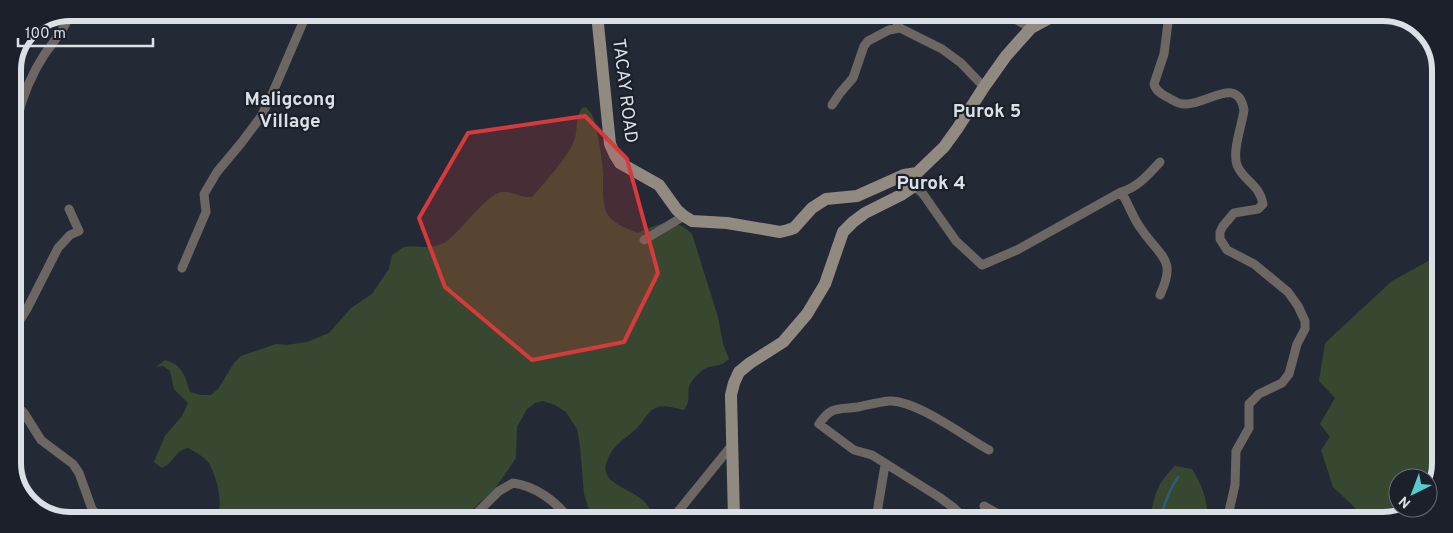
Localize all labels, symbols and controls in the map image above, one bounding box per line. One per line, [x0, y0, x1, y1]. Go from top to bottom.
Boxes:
scale bar [18, 15, 152, 47]
text: 100 m [25, 25, 66, 44]
street label: TACAY ROAD [606, 37, 642, 145]
district label: Maligcong Village [245, 88, 335, 134]
district label: Purok 5 [953, 100, 1021, 124]
district label: Purok 4 [896, 172, 966, 196]
north arrow [1388, 468, 1438, 518]
text: N [1396, 492, 1415, 511]

